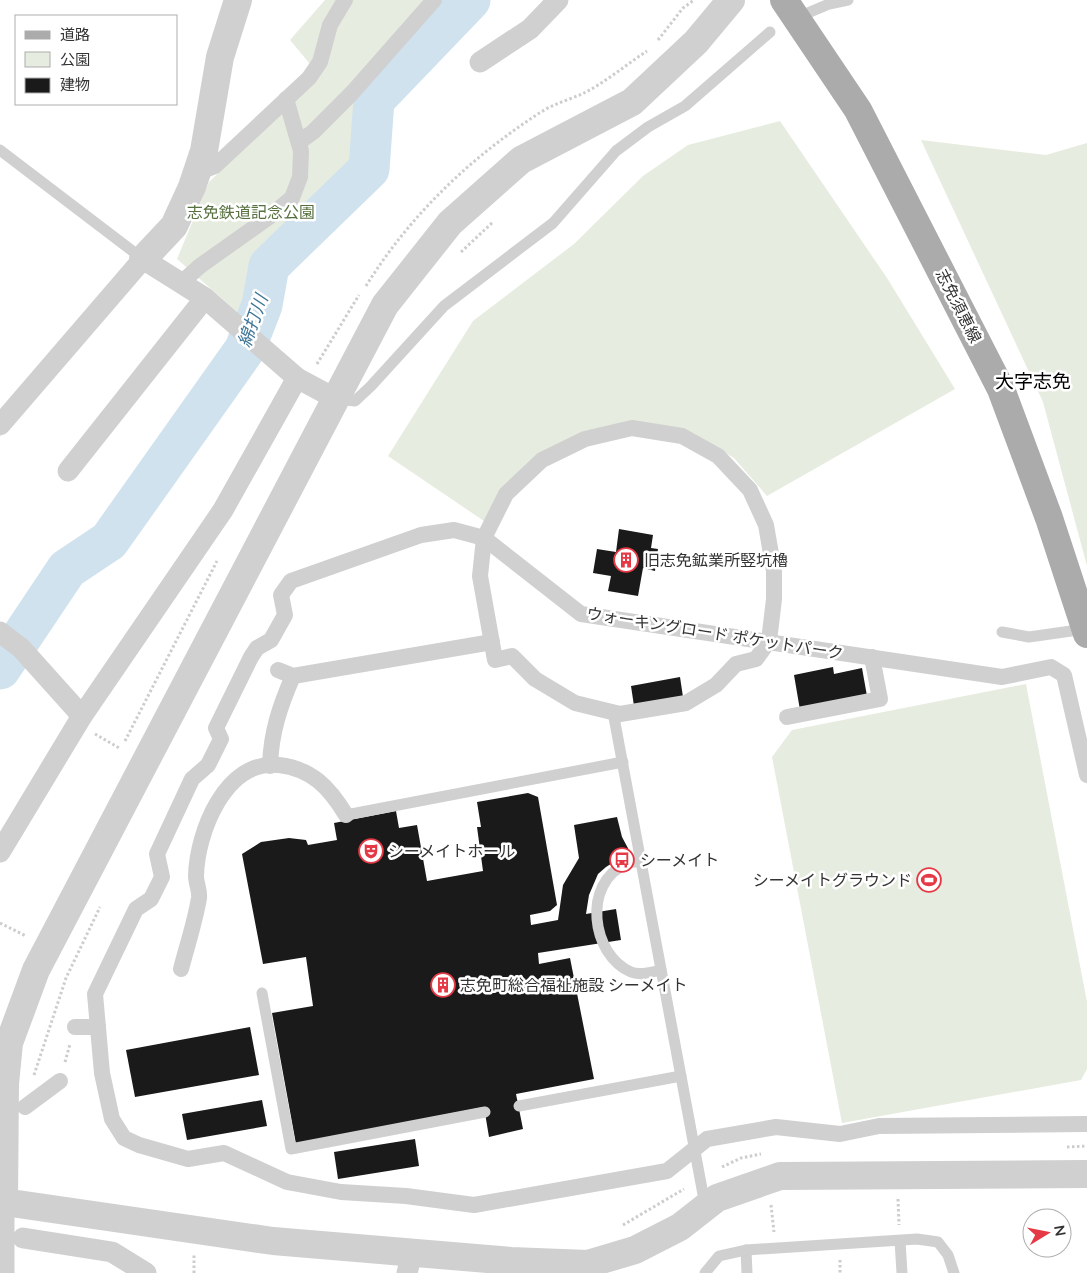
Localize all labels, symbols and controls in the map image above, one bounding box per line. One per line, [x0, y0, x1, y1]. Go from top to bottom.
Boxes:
legend [15, 15, 178, 105]
text: 道路 [60, 25, 90, 43]
text: 公園 [60, 50, 90, 68]
text: 建物 [60, 75, 90, 93]
park label: 志免鉄道記念公園 [187, 202, 315, 221]
street label: 志免須恵線 [933, 266, 986, 346]
water label: 綿打川 [232, 290, 272, 350]
district label: 大字志免 [995, 369, 1071, 392]
building icon: 旧志免鉱業所竪坑櫓 [613, 547, 639, 573]
place label: 旧志免鉱業所竪坑櫓 [644, 550, 788, 569]
street label: ウォーキングロード ポケットパーク [585, 603, 845, 662]
theatre icon: シーメイトホール [358, 838, 384, 864]
place label: シーメイトホール [388, 841, 515, 860]
bus stop icon: シーメイト [609, 847, 635, 873]
place label: シーメイト [640, 850, 719, 869]
sports icon: シーメイトグラウンド [916, 867, 942, 893]
place label: シーメイトグラウンド [753, 870, 912, 889]
building icon: 志免町総合福祉施設 シーメイト [430, 972, 456, 998]
place label: 志免町総合福祉施設 シーメイト [460, 975, 687, 994]
north arrow [1022, 1208, 1072, 1258]
text: N [1051, 1224, 1070, 1237]

